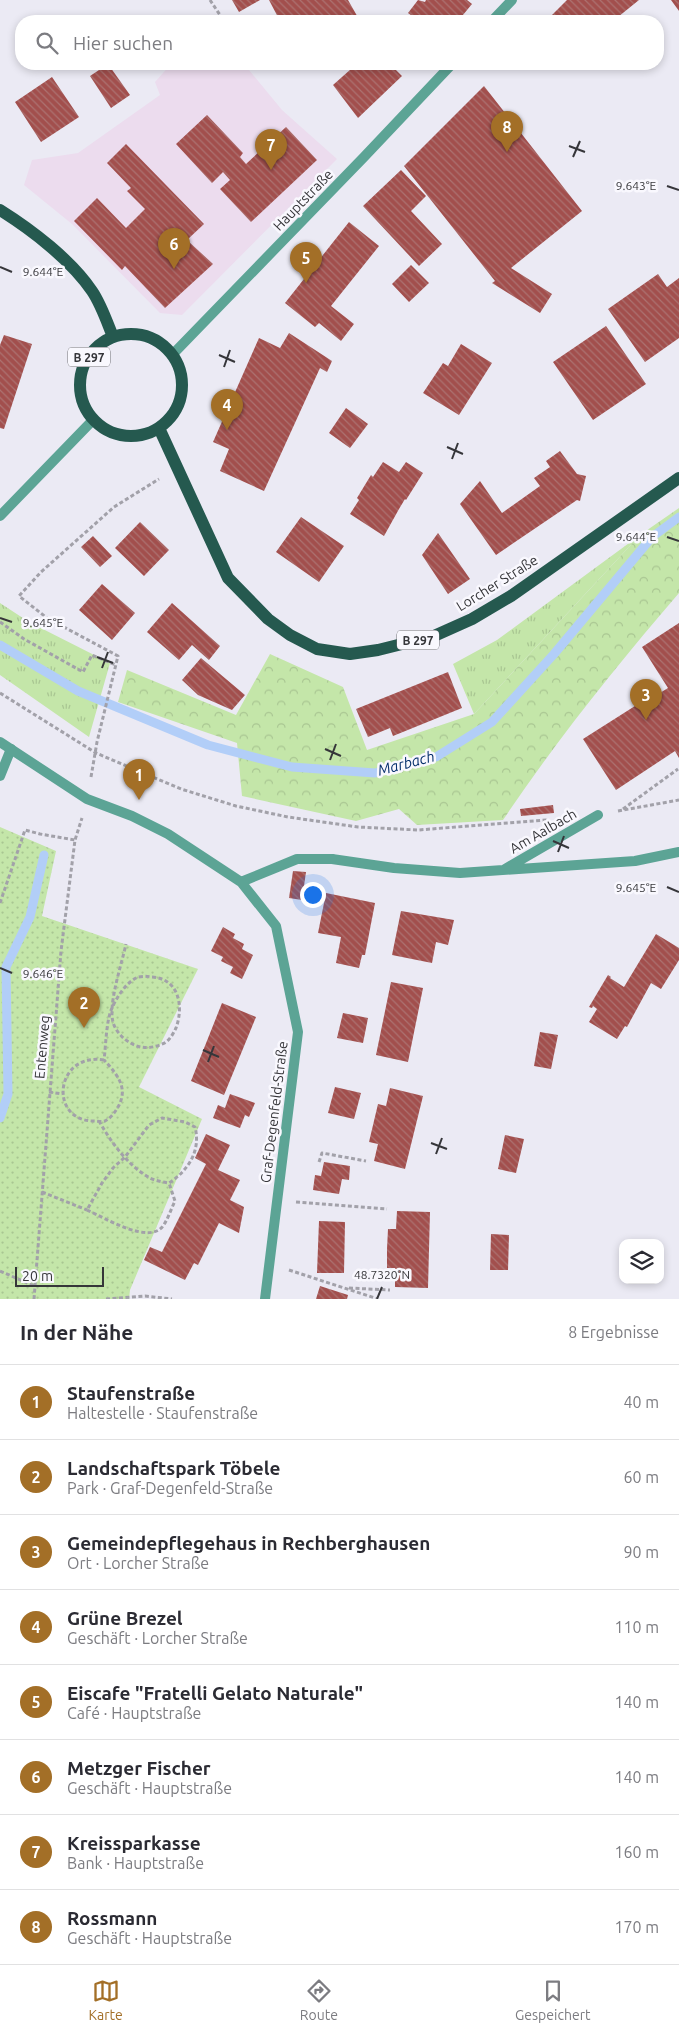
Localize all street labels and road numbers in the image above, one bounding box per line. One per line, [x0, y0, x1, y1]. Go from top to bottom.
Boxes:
street label: Hauptstraße [270, 166, 336, 234]
road number: B 297 [68, 348, 110, 367]
street label: Lorcher Straße [453, 552, 541, 614]
road number: B 297 [397, 630, 439, 650]
street label: Am Aalbach [507, 806, 579, 856]
street label: Entenweg [31, 1015, 53, 1079]
street label: Graf-Degenfeld-Straße [257, 1040, 291, 1184]

